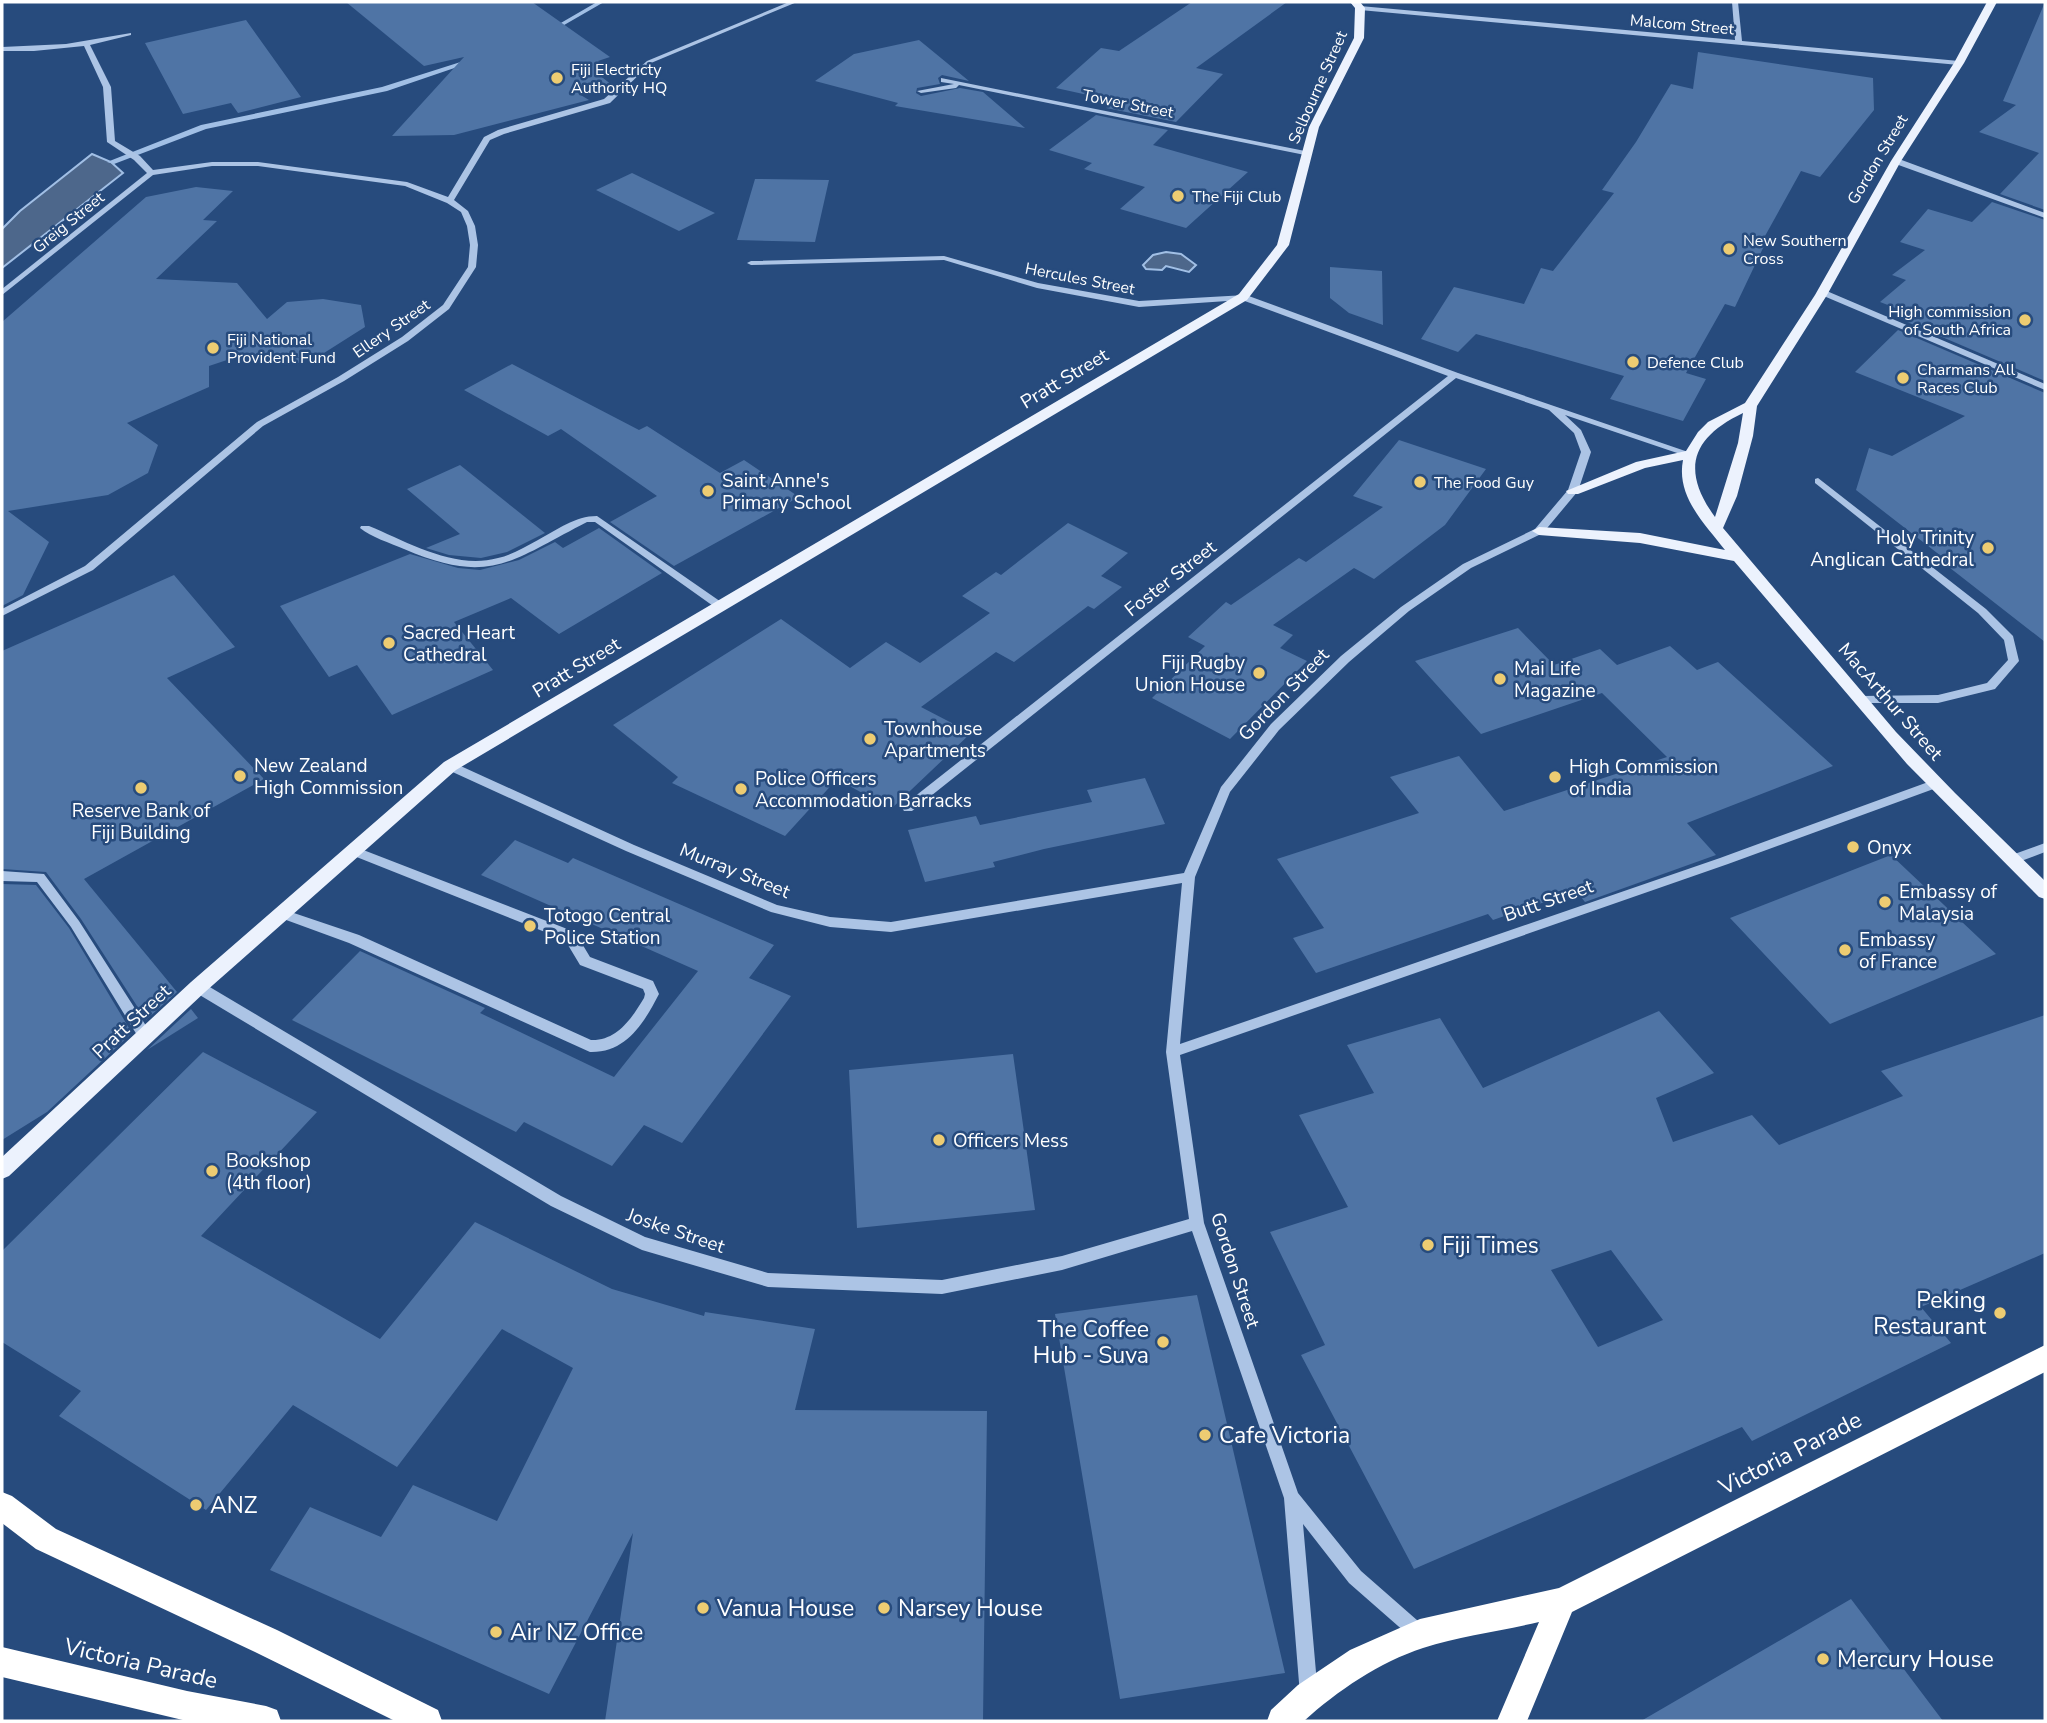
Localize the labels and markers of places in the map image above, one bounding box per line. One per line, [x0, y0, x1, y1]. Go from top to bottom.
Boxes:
place label: Fiji Electricty Authority HQ [571, 59, 667, 99]
marker: Fiji Electricty Authority HQ [549, 70, 565, 86]
place label: The Fiji Club [1192, 186, 1281, 208]
marker: The Fiji Club [1170, 188, 1186, 204]
place label: New Southern Cross [1743, 230, 1847, 270]
marker: New Southern Cross [1721, 241, 1737, 257]
place label: High commission of South Africa [1888, 301, 2011, 341]
marker: High commission of South Africa [2017, 312, 2033, 328]
place label: Fiji National Provident Fund [227, 329, 336, 369]
marker: Fiji National Provident Fund [205, 340, 221, 356]
place label: Defence Club [1647, 352, 1744, 374]
marker: Defence Club [1625, 354, 1641, 370]
place label: Charmans All Races Club [1917, 359, 2016, 399]
marker: Charmans All Races Club [1895, 370, 1911, 386]
place label: Saint Anne's Primary School [722, 468, 852, 516]
place label: The Food Guy [1434, 472, 1535, 494]
marker: The Food Guy [1412, 474, 1428, 490]
marker: Saint Anne's Primary School [700, 483, 716, 499]
place label: Holy Trinity Anglican Cathedral [1810, 525, 1974, 573]
marker: Holy Trinity Anglican Cathedral [1980, 540, 1996, 556]
place label: Sacred Heart Cathedral [403, 620, 515, 668]
marker: Sacred Heart Cathedral [381, 635, 397, 651]
place label: Fiji Rugby Union House [1135, 650, 1245, 698]
place label: Mai Life Magazine [1514, 656, 1596, 704]
marker: Fiji Rugby Union House [1251, 665, 1267, 681]
marker: Mai Life Magazine [1492, 671, 1508, 687]
place label: Townhouse Apartments [884, 716, 986, 764]
marker: Townhouse Apartments [862, 731, 878, 747]
place label: New Zealand High Commission [254, 753, 403, 801]
place label: High Commission of India [1569, 754, 1718, 802]
place label: Police Officers Accommodation Barracks [755, 766, 972, 814]
marker: New Zealand High Commission [232, 768, 248, 784]
marker: High Commission of India [1547, 769, 1563, 785]
marker: Reserve Bank of Fiji Building [133, 780, 149, 796]
marker: Police Officers Accommodation Barracks [733, 781, 749, 797]
place label: Reserve Bank of Fiji Building [72, 798, 211, 846]
place label: Onyx [1867, 835, 1912, 861]
marker: Onyx [1845, 839, 1861, 855]
place label: Embassy of Malaysia [1899, 879, 1998, 927]
marker: Embassy of Malaysia [1877, 894, 1893, 910]
place label: Totogo Central Police Station [544, 903, 671, 951]
marker: Totogo Central Police Station [522, 918, 538, 934]
place label: Embassy of France [1859, 927, 1937, 975]
marker: Embassy of France [1837, 942, 1853, 958]
place label: Officers Mess [953, 1128, 1068, 1154]
marker: Officers Mess [931, 1132, 947, 1148]
place label: Bookshop (4th floor) [226, 1148, 312, 1196]
marker: Bookshop (4th floor) [204, 1163, 220, 1179]
place label: Fiji Times [1442, 1230, 1539, 1261]
marker: Fiji Times [1420, 1237, 1436, 1253]
place label: Peking Restaurant [1873, 1285, 1987, 1342]
marker: Peking Restaurant [1992, 1305, 2008, 1321]
place label: The Coffee Hub - Suva [1033, 1314, 1149, 1371]
marker: The Coffee Hub - Suva [1155, 1334, 1171, 1350]
place label: Cafe Victoria [1219, 1420, 1350, 1451]
marker: Cafe Victoria [1197, 1427, 1213, 1443]
place label: ANZ [210, 1490, 258, 1521]
marker: ANZ [188, 1497, 204, 1513]
place label: Vanua House [716, 1593, 854, 1624]
place label: Narsey House [898, 1593, 1043, 1624]
marker: Vanua House [695, 1600, 711, 1616]
marker: Narsey House [876, 1600, 892, 1616]
place label: Air NZ Office [510, 1617, 643, 1648]
marker: Air NZ Office [488, 1624, 504, 1640]
place label: Mercury House [1837, 1644, 1994, 1675]
marker: Mercury House [1815, 1651, 1831, 1667]

